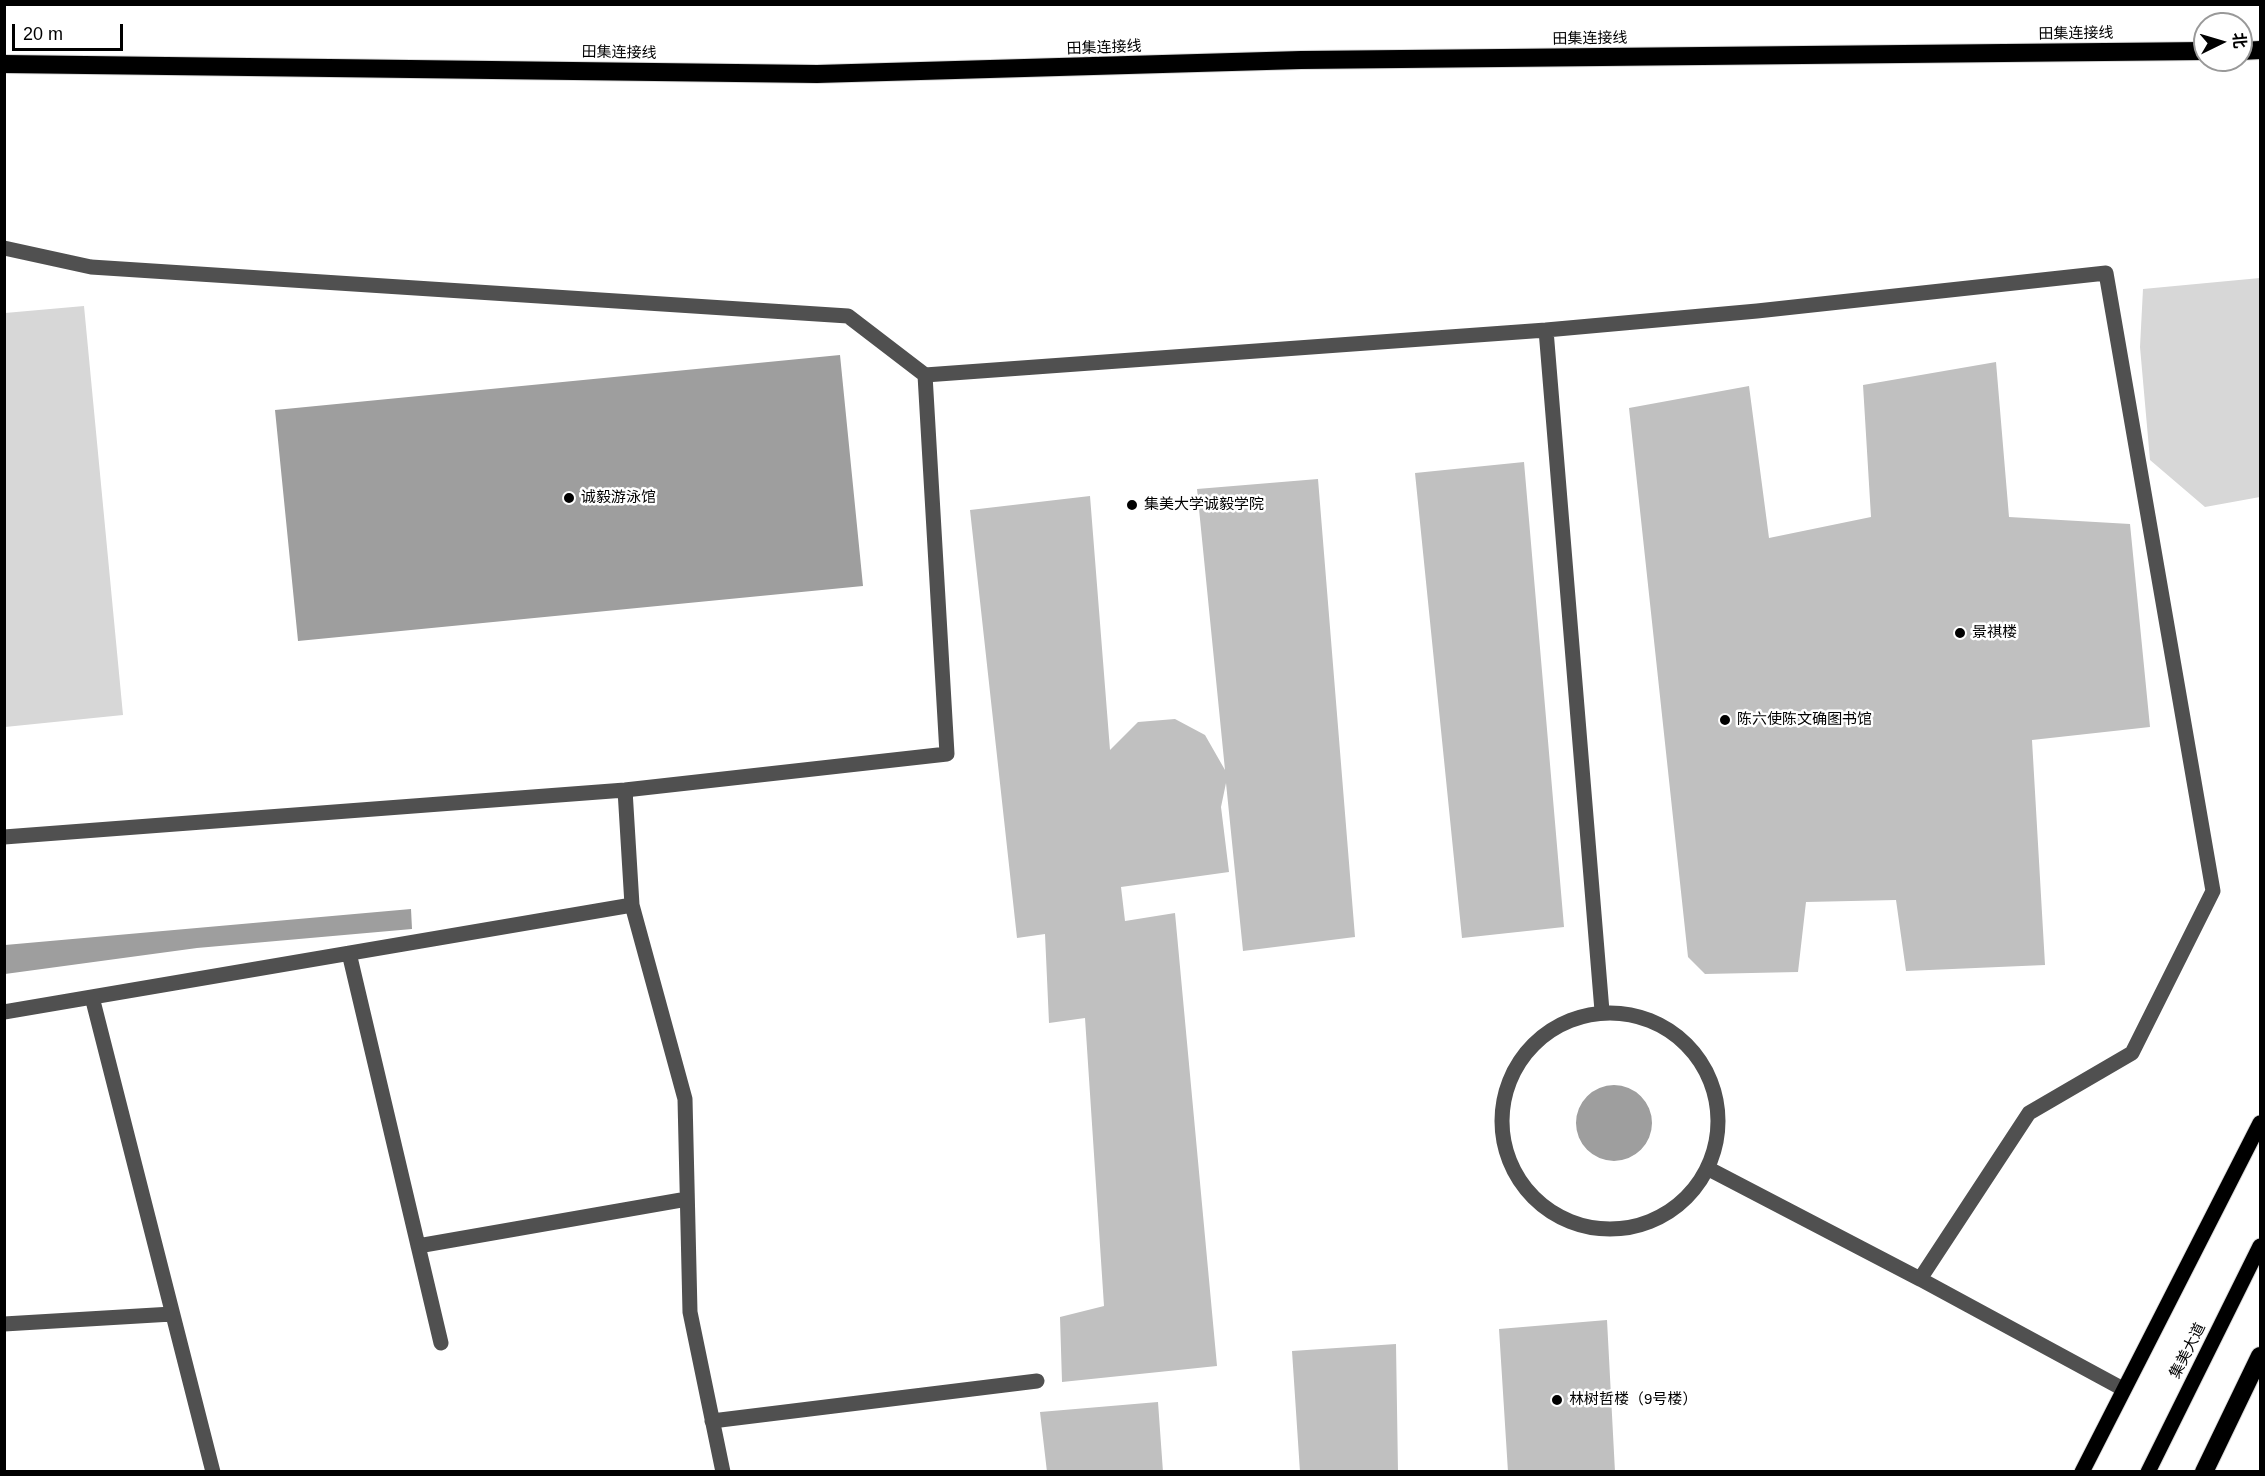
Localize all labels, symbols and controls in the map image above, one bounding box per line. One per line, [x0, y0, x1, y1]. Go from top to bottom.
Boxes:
scale bar [15, 12, 126, 50]
north arrow [2193, 12, 2253, 72]
text: 20 m [23, 24, 63, 44]
street label: 田集连接线 [2038, 24, 2114, 44]
street label: 田集连接线 [1552, 29, 1628, 49]
text: 北 [2230, 32, 2249, 49]
street label: 田集连接线 [1066, 38, 1142, 58]
street label: 田集连接线 [581, 43, 657, 63]
place label: 诚毅游泳馆 [581, 489, 656, 507]
marker: 诚毅游泳馆 [562, 491, 576, 505]
place label: 集美大学诚毅学院 [1144, 496, 1264, 514]
marker: 集美大学诚毅学院 [1125, 498, 1139, 512]
place label: 景祺楼 [1972, 624, 2017, 642]
marker: 景祺楼 [1953, 626, 1967, 640]
place label: 陈六使陈文确图书馆 [1737, 711, 1872, 729]
marker: 陈六使陈文确图书馆 [1718, 713, 1732, 727]
street label: 集美大道 [2166, 1320, 2210, 1382]
place label: 林树哲楼（9号楼） [1569, 1391, 1697, 1409]
marker: 林树哲楼（9号楼） [1550, 1393, 1564, 1407]

